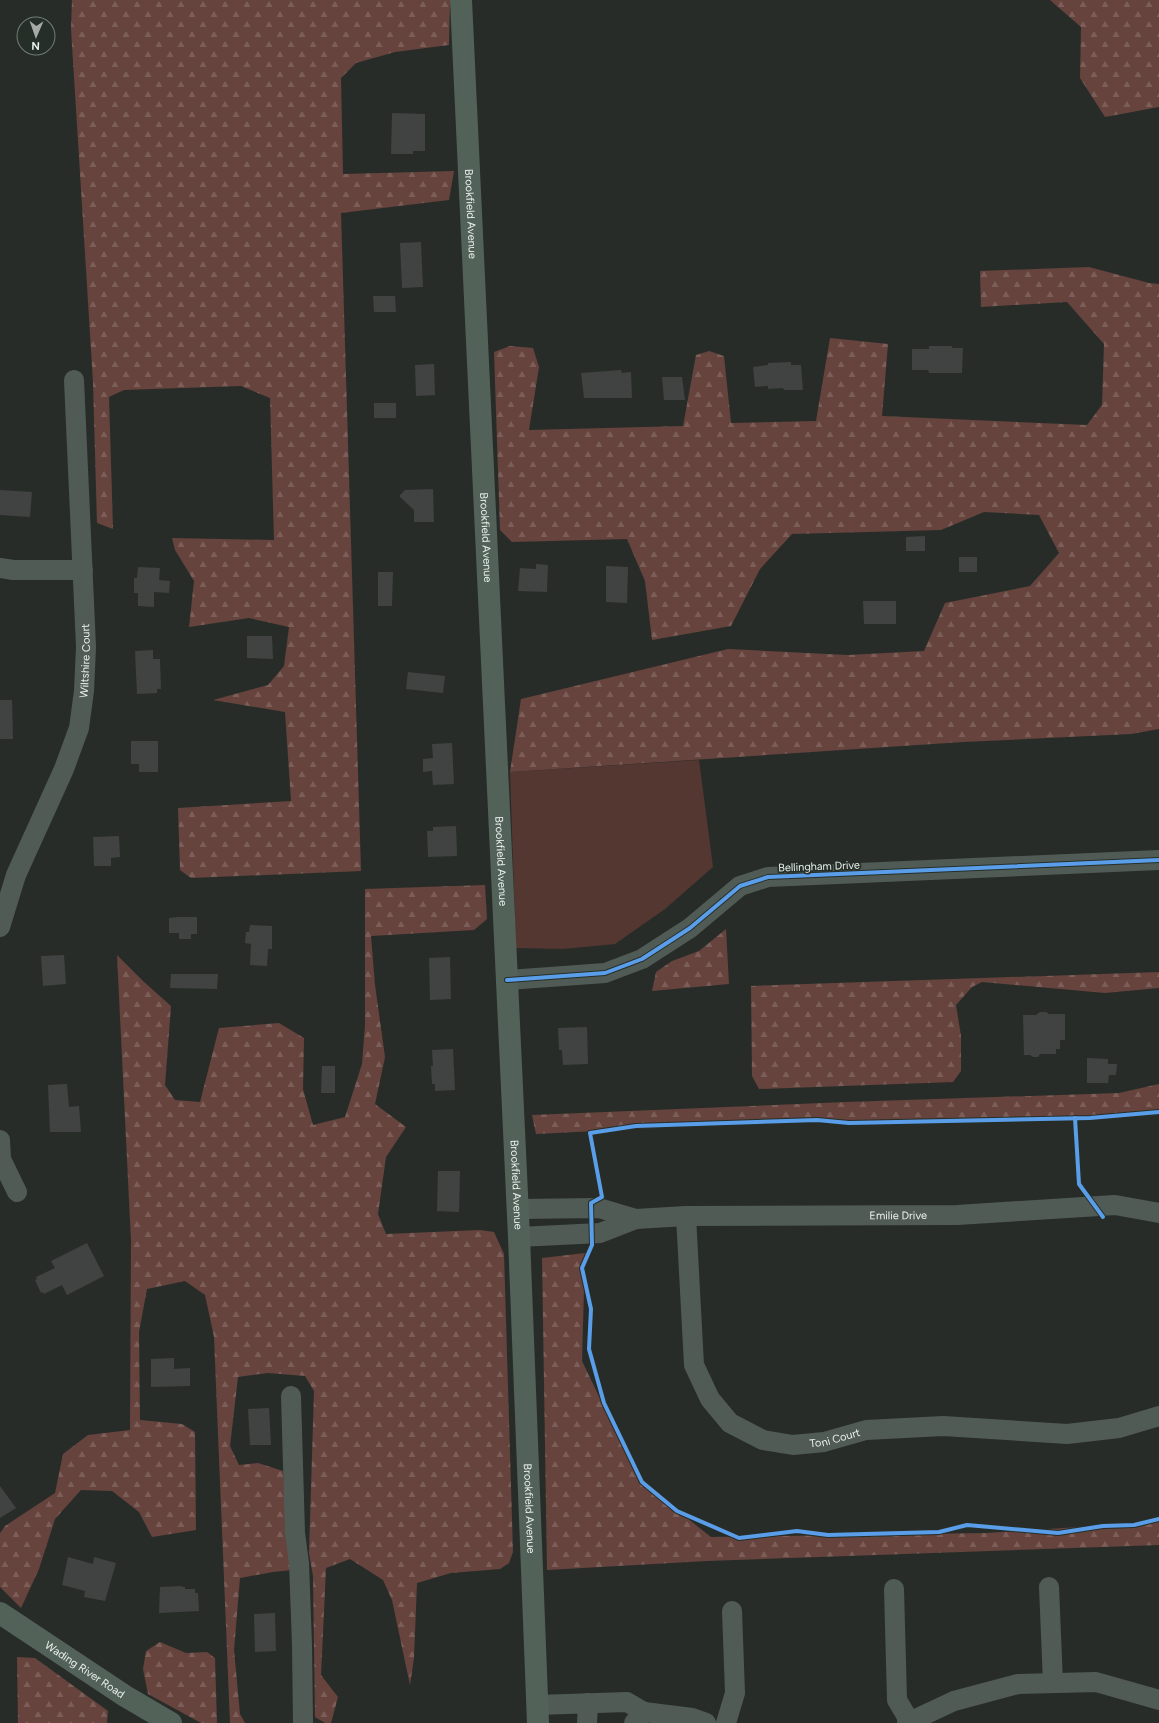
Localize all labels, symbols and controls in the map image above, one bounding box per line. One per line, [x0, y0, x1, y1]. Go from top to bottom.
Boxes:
north arrow [16, 16, 56, 56]
text: N [31, 39, 40, 52]
street label: Brookfield Avenue [462, 169, 479, 259]
street label: Brookfield Avenue [477, 492, 494, 583]
street label: Wiltshire Court [77, 623, 93, 699]
street label: Brookfield Avenue [492, 816, 509, 906]
street label: Bellingham Drive [778, 859, 860, 874]
street label: Brookfield Avenue [507, 1139, 525, 1230]
street label: Emilie Drive [869, 1209, 927, 1222]
street label: Toni Court [809, 1426, 862, 1450]
street label: Brookfield Avenue [521, 1463, 537, 1554]
street label: Wading River Road [42, 1639, 127, 1701]

